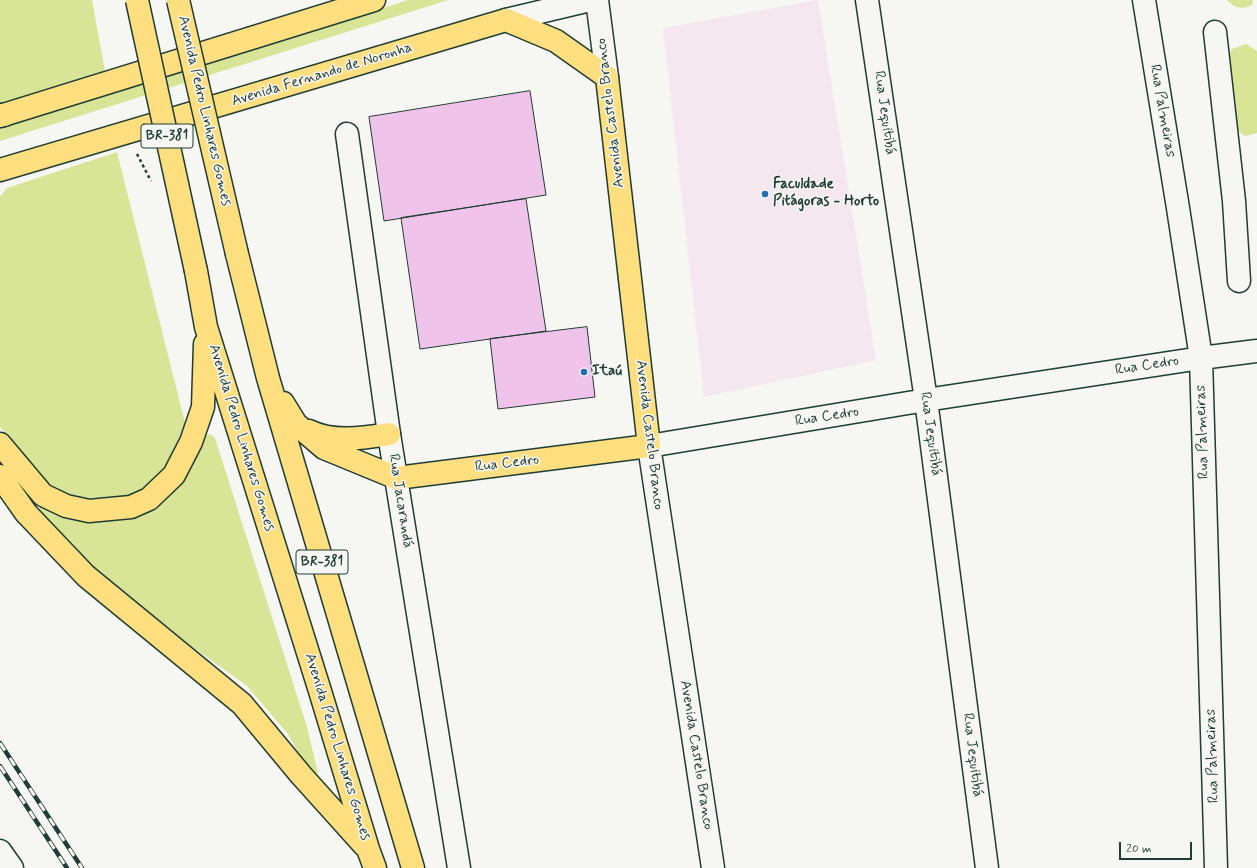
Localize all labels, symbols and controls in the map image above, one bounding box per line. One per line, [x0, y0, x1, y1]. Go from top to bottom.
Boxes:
street label: Avenida Pedro Linhares Gomes [173, 14, 235, 208]
street label: Avenida Castelo Branco [593, 37, 629, 189]
street label: Avenida Fernando de Noronha [229, 39, 415, 111]
street label: Rua Palmeiras [1145, 63, 1179, 159]
street label: Rua Jequitibá [869, 70, 899, 156]
road number: BR-381 [141, 124, 193, 148]
place label: Faculdade Pitágoras - Horto [773, 176, 879, 211]
marker: Faculdade Pitágoras - Horto [760, 189, 770, 199]
street label: Avenida Pedro Linhares Gomes [204, 342, 278, 534]
street label: Rua Cedro [1114, 352, 1180, 380]
street label: Avenida Castelo Branco [631, 359, 667, 511]
place label: Itaú [592, 363, 622, 381]
marker: Itaú [579, 367, 589, 377]
street label: Rua Palmeiras [1192, 385, 1214, 479]
street label: Rua Jequitibá [915, 391, 945, 477]
street label: Rua Cedro [794, 403, 860, 431]
street label: Rua Cedro [474, 451, 540, 477]
street label: Rua Jacarandá [384, 453, 416, 549]
road number: BR-381 [296, 550, 348, 574]
street label: Avenida Pedro Linhares Gomes [300, 651, 374, 843]
street label: Avenida Castelo Branco [675, 679, 717, 831]
street label: Rua Palmeiras [1202, 709, 1224, 803]
street label: Rua Jequitibá [958, 712, 986, 798]
scale bar [1121, 834, 1194, 860]
text: 20 m [1126, 841, 1152, 857]

